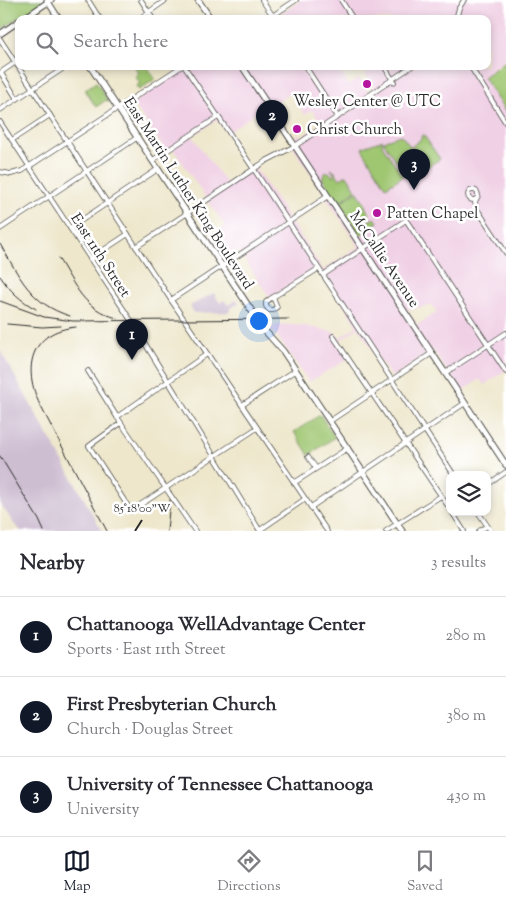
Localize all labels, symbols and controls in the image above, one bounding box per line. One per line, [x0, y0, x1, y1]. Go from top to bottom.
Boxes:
search box [15, 15, 491, 70]
icon: search [33, 29, 61, 57]
text: Search here [73, 29, 168, 56]
marker: Wesley Center @ UTC [361, 78, 373, 90]
place label: Wesley Center @ UTC [293, 92, 441, 113]
street label: East Martin Luther King Boulevard [118, 94, 258, 294]
pin: 2 [256, 100, 288, 141]
place label: Christ Church [307, 120, 403, 141]
marker: Christ Church [291, 123, 303, 135]
pin: 3 [398, 149, 430, 190]
place label: Patten Chapel [387, 204, 478, 225]
marker: Patten Chapel [371, 207, 383, 219]
street label: McCallie Avenue [344, 208, 424, 312]
street label: East 11th Street [65, 210, 135, 302]
your location [246, 308, 272, 334]
pin: 1 [116, 319, 148, 360]
map controls [446, 471, 491, 516]
button: layers [446, 471, 491, 516]
text: 85°18'00"W [114, 500, 171, 518]
text: Nearby [20, 549, 85, 579]
text: 3 results [431, 552, 486, 575]
text: Chattanooga WellAdvantage Center [67, 612, 365, 639]
text: 1 [33, 625, 39, 648]
text: 280 m [445, 625, 486, 648]
text: Sports · East 11th Street [67, 639, 225, 662]
text: First Presbyterian Church [67, 692, 277, 719]
text: 2 [32, 705, 40, 728]
text: 380 m [446, 705, 486, 728]
text: Church · Douglas Street [67, 719, 233, 742]
text: University of Tennessee Chattanooga [67, 772, 373, 799]
text: 3 [33, 785, 39, 808]
text: 430 m [447, 785, 486, 808]
text: University [67, 799, 140, 822]
tab: Map [63, 847, 91, 897]
tab: Directions [217, 847, 281, 897]
tab: Saved [407, 847, 443, 897]

